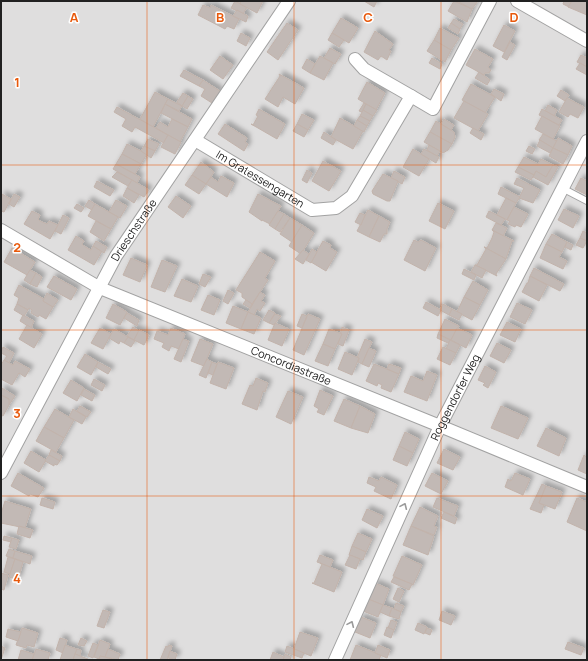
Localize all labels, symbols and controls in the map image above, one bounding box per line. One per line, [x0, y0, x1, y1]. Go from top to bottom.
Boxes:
text: A [70, 8, 79, 26]
text: B [216, 8, 224, 26]
text: C [363, 8, 373, 26]
text: D [509, 8, 519, 26]
text: 1 [14, 73, 20, 91]
street label: Im Gratessengarten [214, 146, 307, 211]
street label: Drieschstraße [107, 195, 160, 263]
text: 2 [13, 238, 21, 256]
street label: Concordiastraße [249, 342, 334, 388]
street label: Roggendorfer Weg [427, 351, 483, 443]
text: 3 [13, 404, 21, 422]
one-way arrow [399, 502, 407, 510]
text: 4 [13, 569, 21, 587]
one-way arrow [346, 621, 354, 629]

